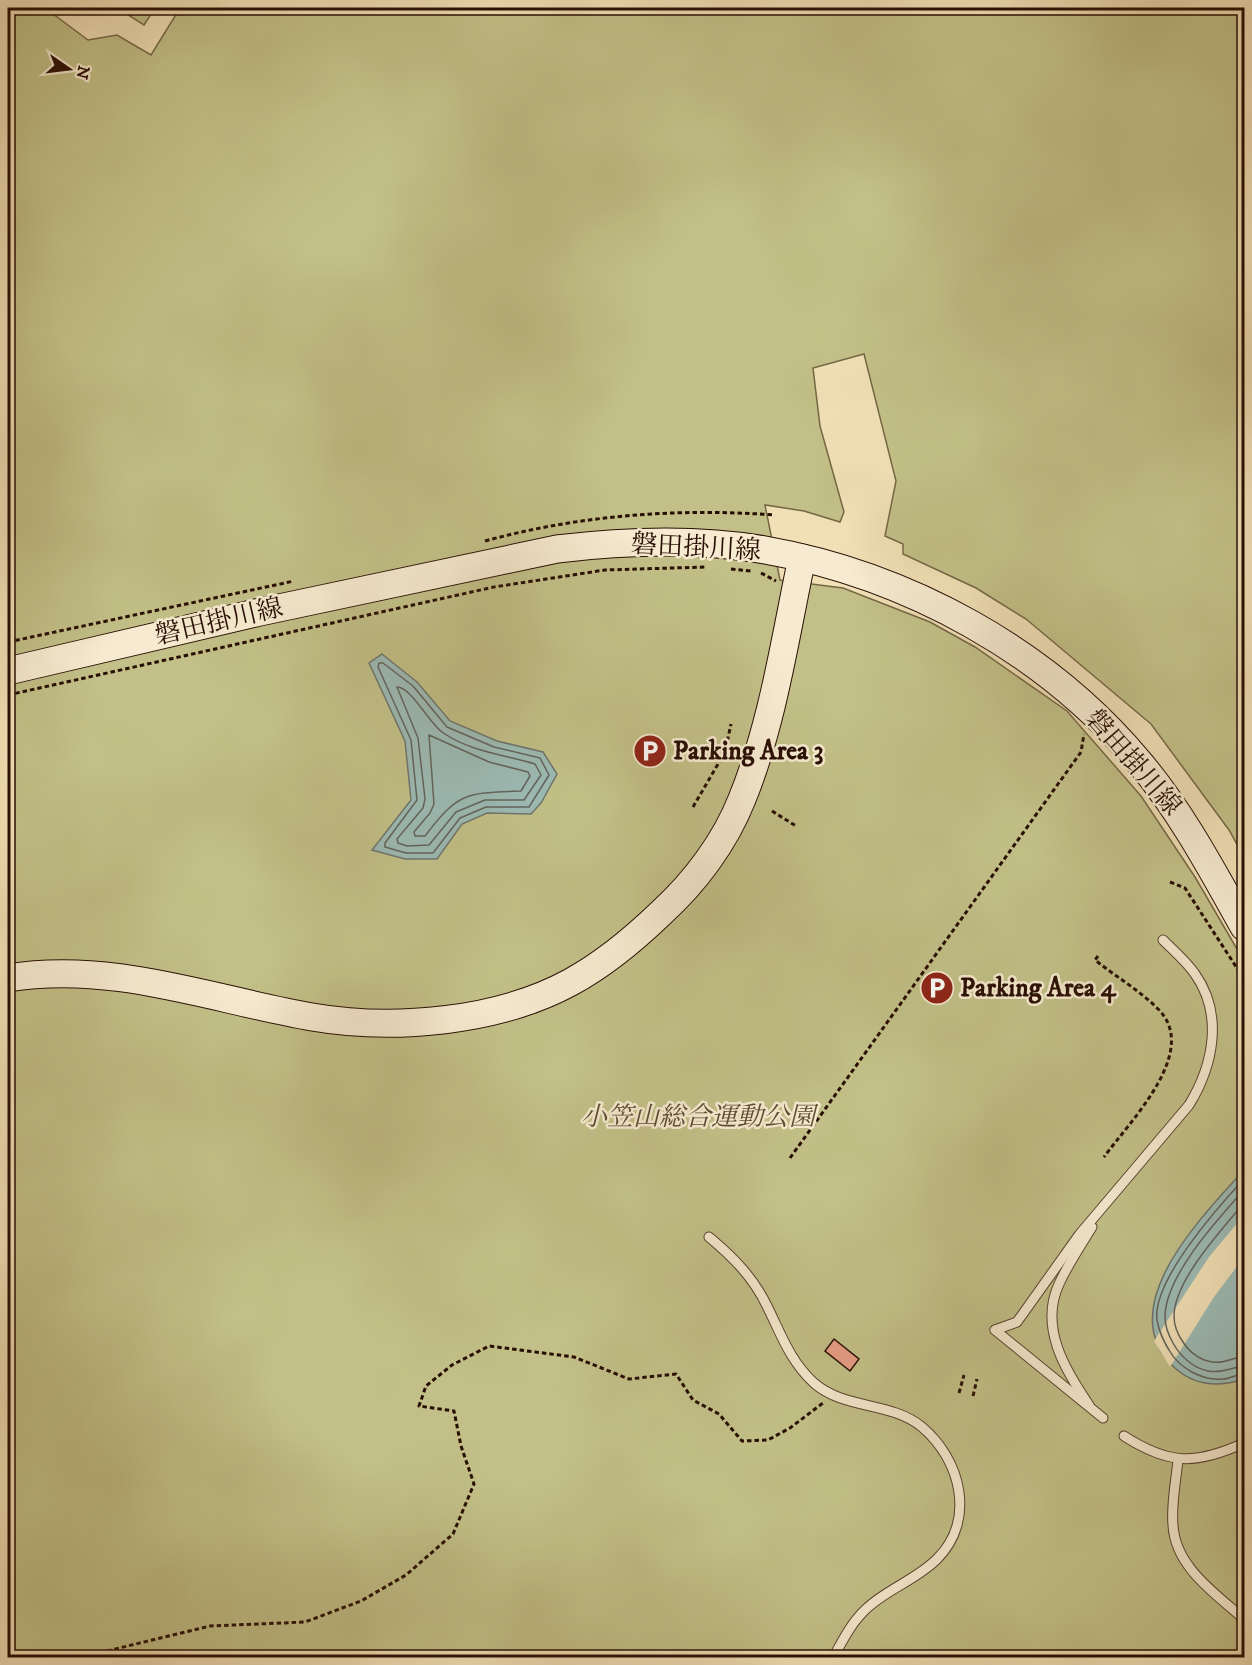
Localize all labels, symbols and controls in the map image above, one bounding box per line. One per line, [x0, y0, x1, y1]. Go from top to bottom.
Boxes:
north arrow [39, 39, 99, 99]
text: N [71, 64, 94, 81]
street label: 磐田掛川線 [630, 528, 762, 568]
street label: 磐田掛川線 [152, 591, 286, 653]
street label: 磐田掛川線 [1078, 703, 1188, 823]
parking icon: Parking Area 3 [632, 733, 668, 769]
place label: Parking Area 3 [673, 735, 823, 768]
parking icon: Parking Area 4 [919, 970, 955, 1006]
place label: Parking Area 4 [960, 972, 1117, 1005]
park label: 小笠山総合運動公園 [581, 1101, 819, 1134]

